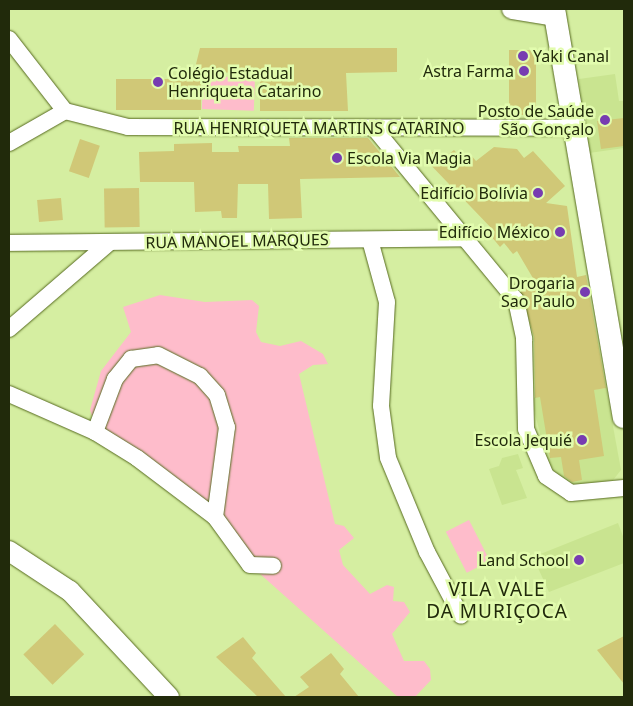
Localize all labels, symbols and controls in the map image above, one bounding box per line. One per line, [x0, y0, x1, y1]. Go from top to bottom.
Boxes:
place label: Yaki Canal [533, 46, 609, 66]
marker: Yaki Canal [517, 50, 529, 62]
place label: Astra Farma [423, 61, 514, 81]
place label: Colégio Estadual Henriqueta Catarino [168, 63, 321, 101]
marker: Astra Farma [518, 65, 530, 77]
marker: Colégio Estadual Henriqueta Catarino [152, 76, 164, 88]
place label: Posto de Saúde São Gonçalo [478, 101, 594, 139]
marker: Posto de Saúde São Gonçalo [598, 113, 612, 127]
street label: RUA HENRIQUETA MARTINS CATARINO [174, 118, 464, 138]
place label: Escola Via Magia [347, 148, 471, 168]
marker: Escola Via Magia [331, 152, 343, 164]
place label: Edifício Bolívia [420, 183, 528, 203]
marker: Edifício Bolívia [532, 187, 544, 199]
place label: Edifício México [439, 222, 550, 242]
marker: Edifício México [554, 226, 566, 238]
street label: RUA MANOEL MARQUES [145, 230, 329, 252]
place label: Drogaria Sao Paulo [501, 273, 575, 311]
marker: Drogaria Sao Paulo [579, 286, 591, 298]
place label: Escola Jequié [475, 430, 572, 450]
marker: Escola Jequié [576, 434, 588, 446]
place label: Land School [478, 550, 569, 570]
marker: Land School [573, 554, 585, 566]
district label: VILA VALE DA MURIÇOCA [425, 579, 569, 623]

